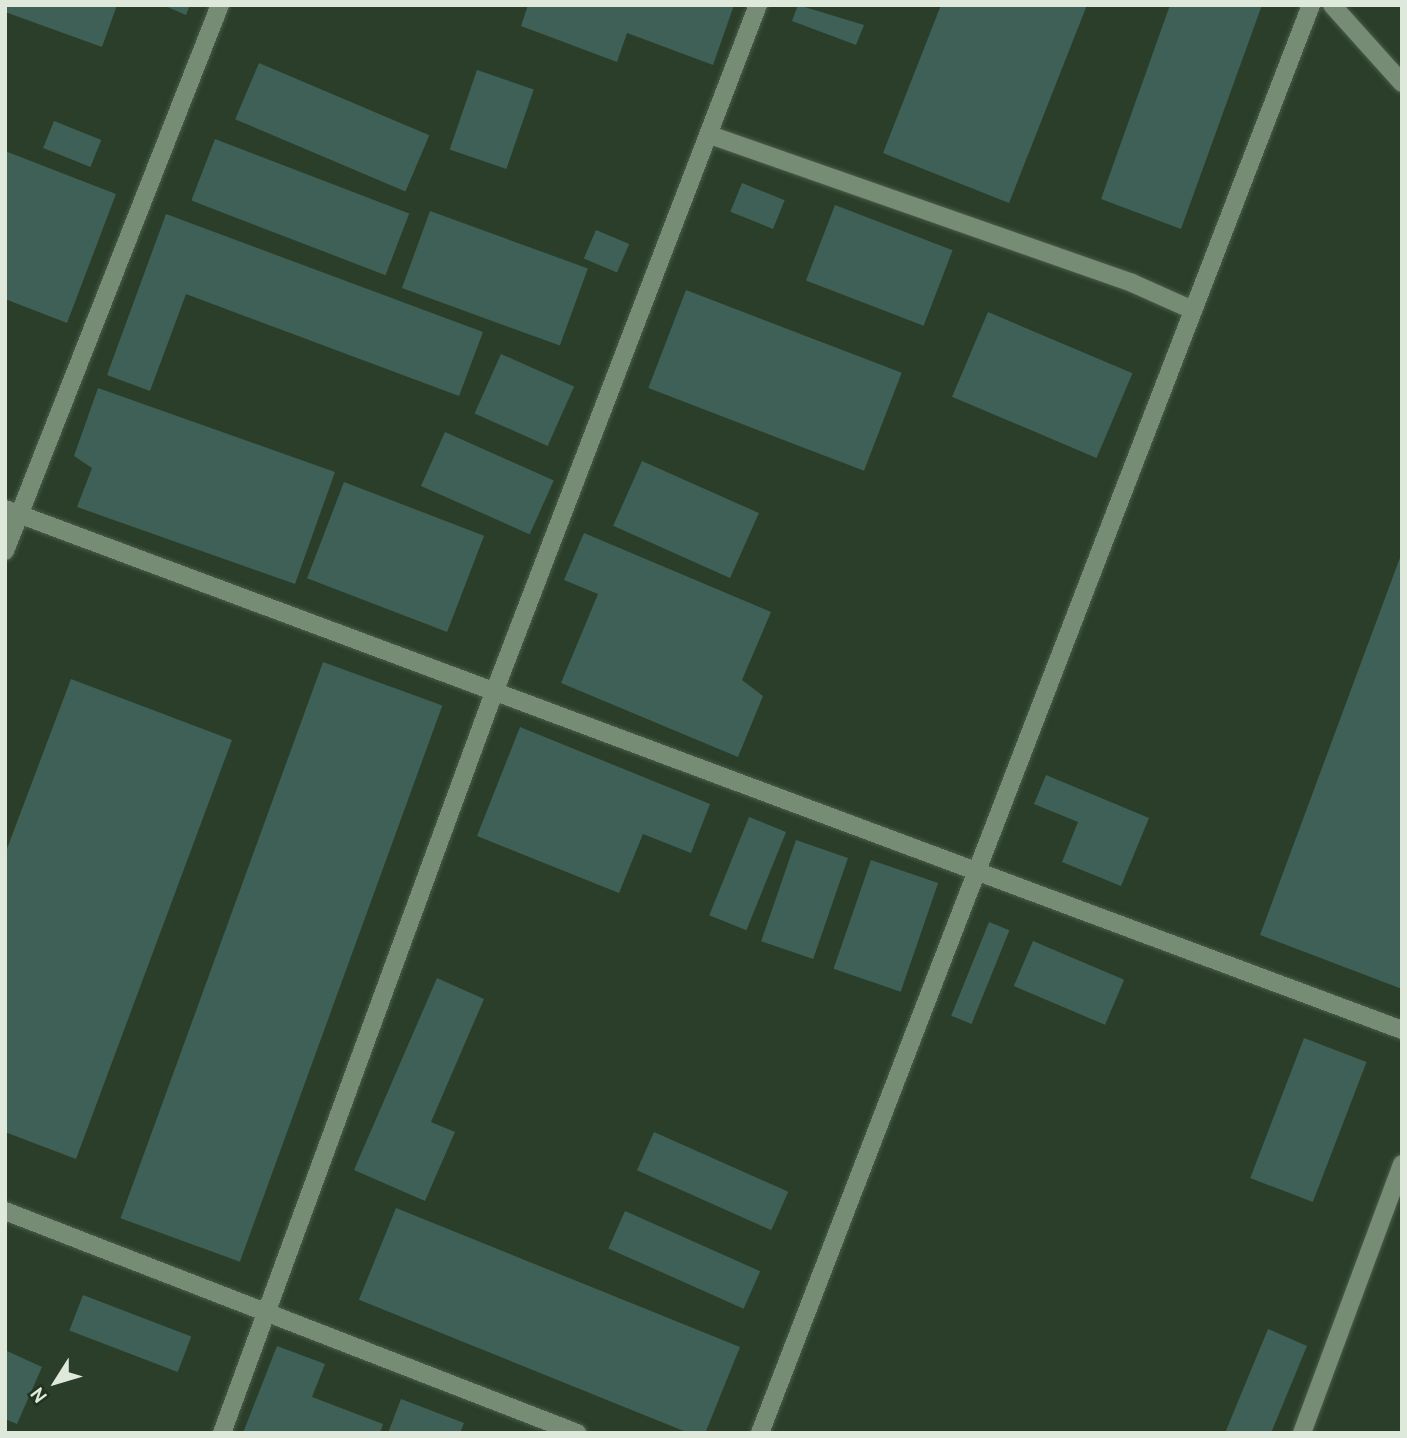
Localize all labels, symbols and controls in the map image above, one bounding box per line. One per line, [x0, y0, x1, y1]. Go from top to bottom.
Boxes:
north arrow [21, 1347, 91, 1417]
text: N [26, 1383, 52, 1407]

